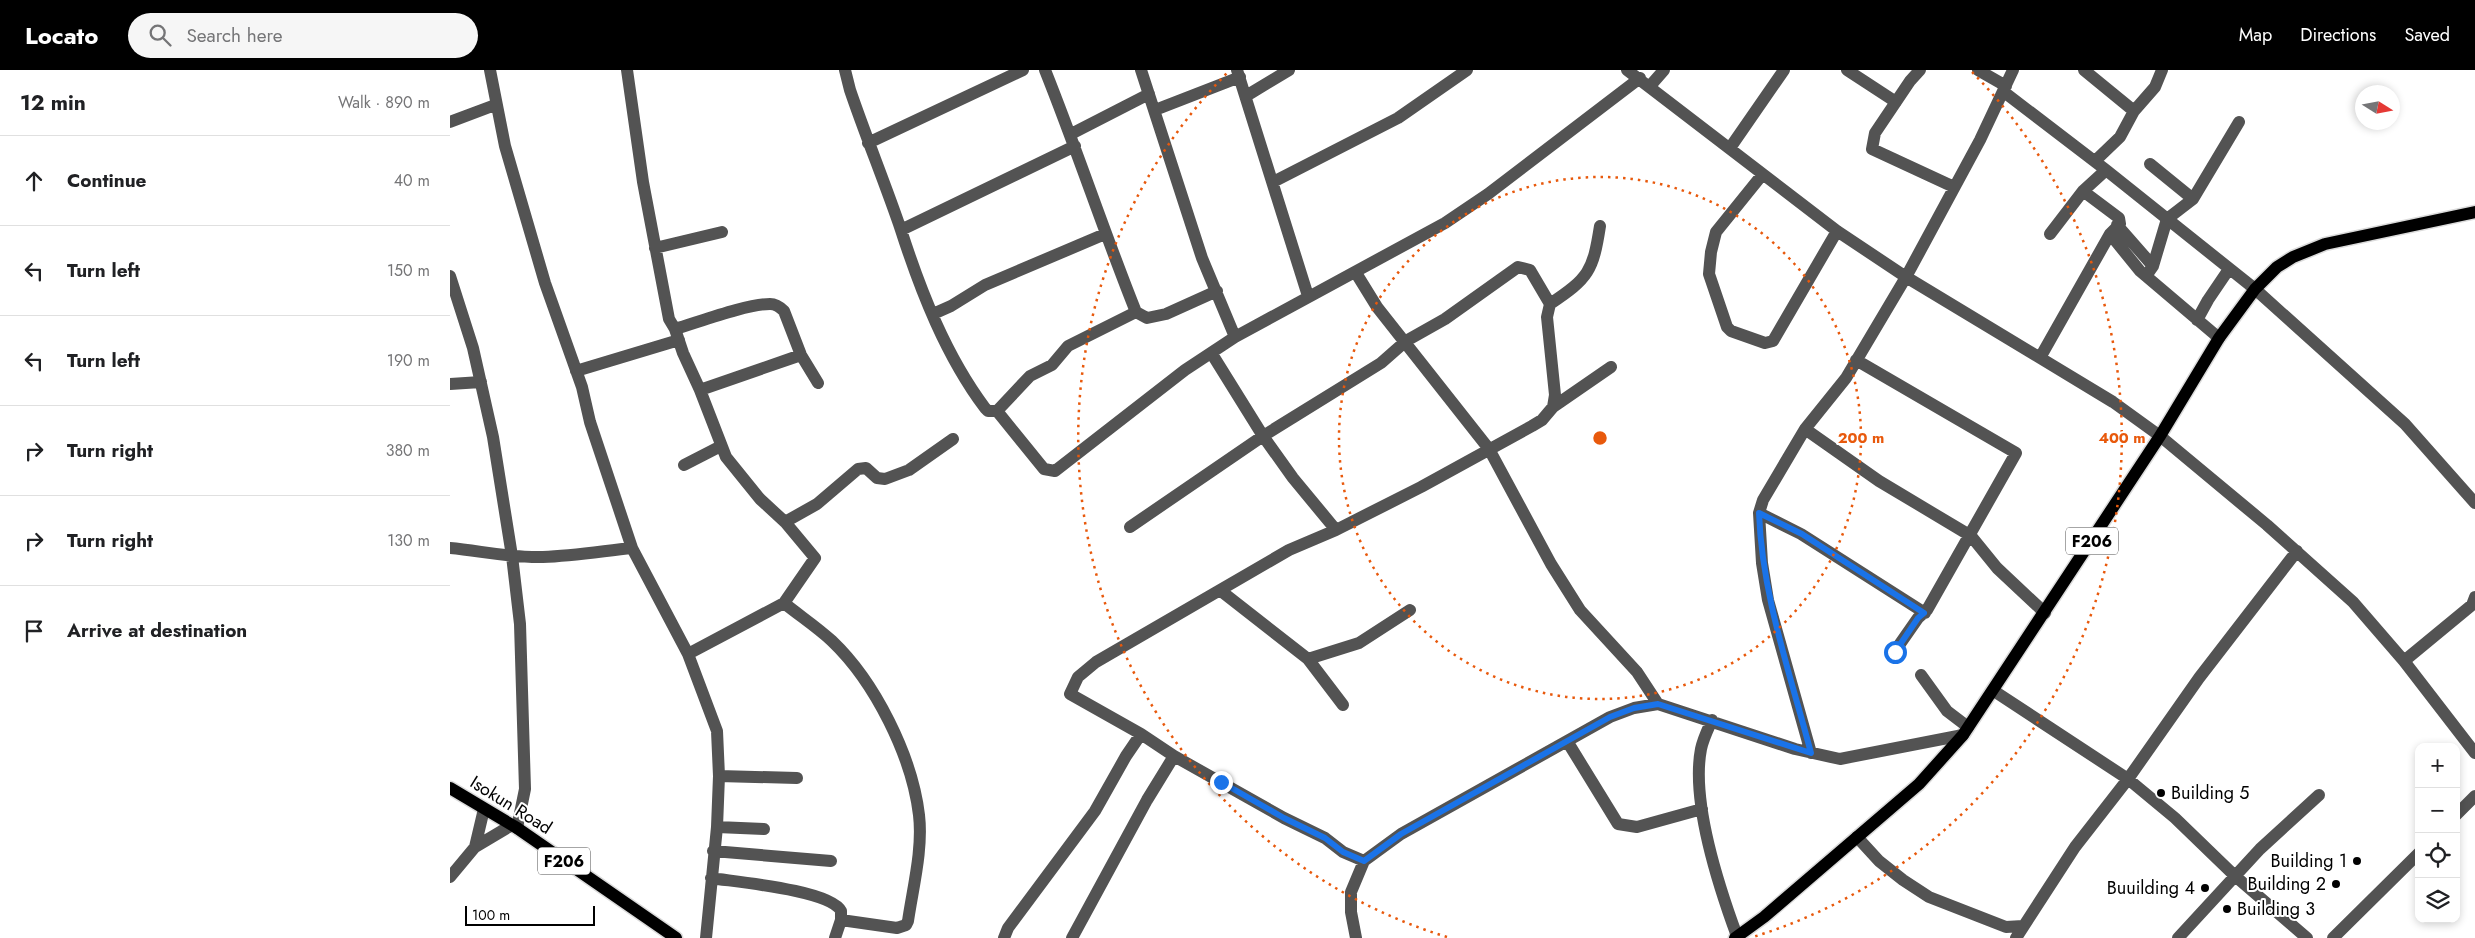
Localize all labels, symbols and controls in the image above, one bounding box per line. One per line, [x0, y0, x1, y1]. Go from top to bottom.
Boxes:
search box [128, 13, 478, 58]
text: Locato [25, 18, 98, 53]
icon: search [146, 21, 174, 49]
text: Search here [186, 22, 283, 49]
text: Map [2239, 22, 2272, 48]
text: Directions [2300, 22, 2376, 48]
text: Saved [2404, 22, 2450, 48]
north arrow [2355, 85, 2400, 130]
text: 12 min [20, 88, 86, 118]
text: Walk · 890 m [338, 91, 430, 114]
icon: ahead [20, 167, 48, 195]
text: Continue [67, 167, 146, 194]
text: 40 m [394, 169, 430, 192]
icon: left [20, 257, 48, 285]
text: Turn left [67, 257, 140, 284]
text: 150 m [387, 259, 430, 282]
icon: left [20, 347, 48, 375]
text: Turn left [67, 347, 140, 374]
text: 190 m [387, 349, 430, 372]
text: 200 m [1838, 427, 1884, 449]
text: 400 m [2098, 427, 2146, 449]
centre of rings [1591, 429, 1609, 447]
icon: right [20, 437, 48, 465]
text: Turn right [67, 437, 153, 464]
text: 380 m [386, 439, 430, 462]
icon: right [20, 527, 48, 555]
text: Turn right [67, 527, 153, 554]
road number: F206 [2066, 528, 2118, 554]
text: 130 m [387, 529, 430, 552]
icon: arrive [20, 617, 48, 645]
text: Arrive at destination [67, 617, 247, 644]
route start [1884, 641, 1907, 664]
map controls [2415, 743, 2460, 923]
button: + [2415, 743, 2460, 788]
street label: Isokun Road [465, 770, 557, 840]
route end [1210, 771, 1233, 794]
place label: Building 5 [2171, 780, 2250, 806]
marker: Building 5 [2155, 787, 2167, 799]
button: − [2415, 788, 2460, 833]
button: locate [2415, 833, 2460, 878]
road number: F206 [538, 848, 590, 874]
place label: Building 1 [2271, 848, 2347, 874]
marker: Building 1 [2351, 855, 2363, 867]
place label: Building 2 [2247, 871, 2326, 897]
place label: Buuilding 4 [2107, 875, 2195, 901]
marker: Building 2 [2330, 878, 2342, 890]
button: layers [2415, 878, 2460, 923]
marker: Buuilding 4 [2199, 882, 2211, 894]
place label: Building 3 [2237, 896, 2315, 922]
scale bar [465, 903, 595, 926]
marker: Building 3 [2221, 903, 2233, 915]
text: 100 m [472, 905, 510, 925]

